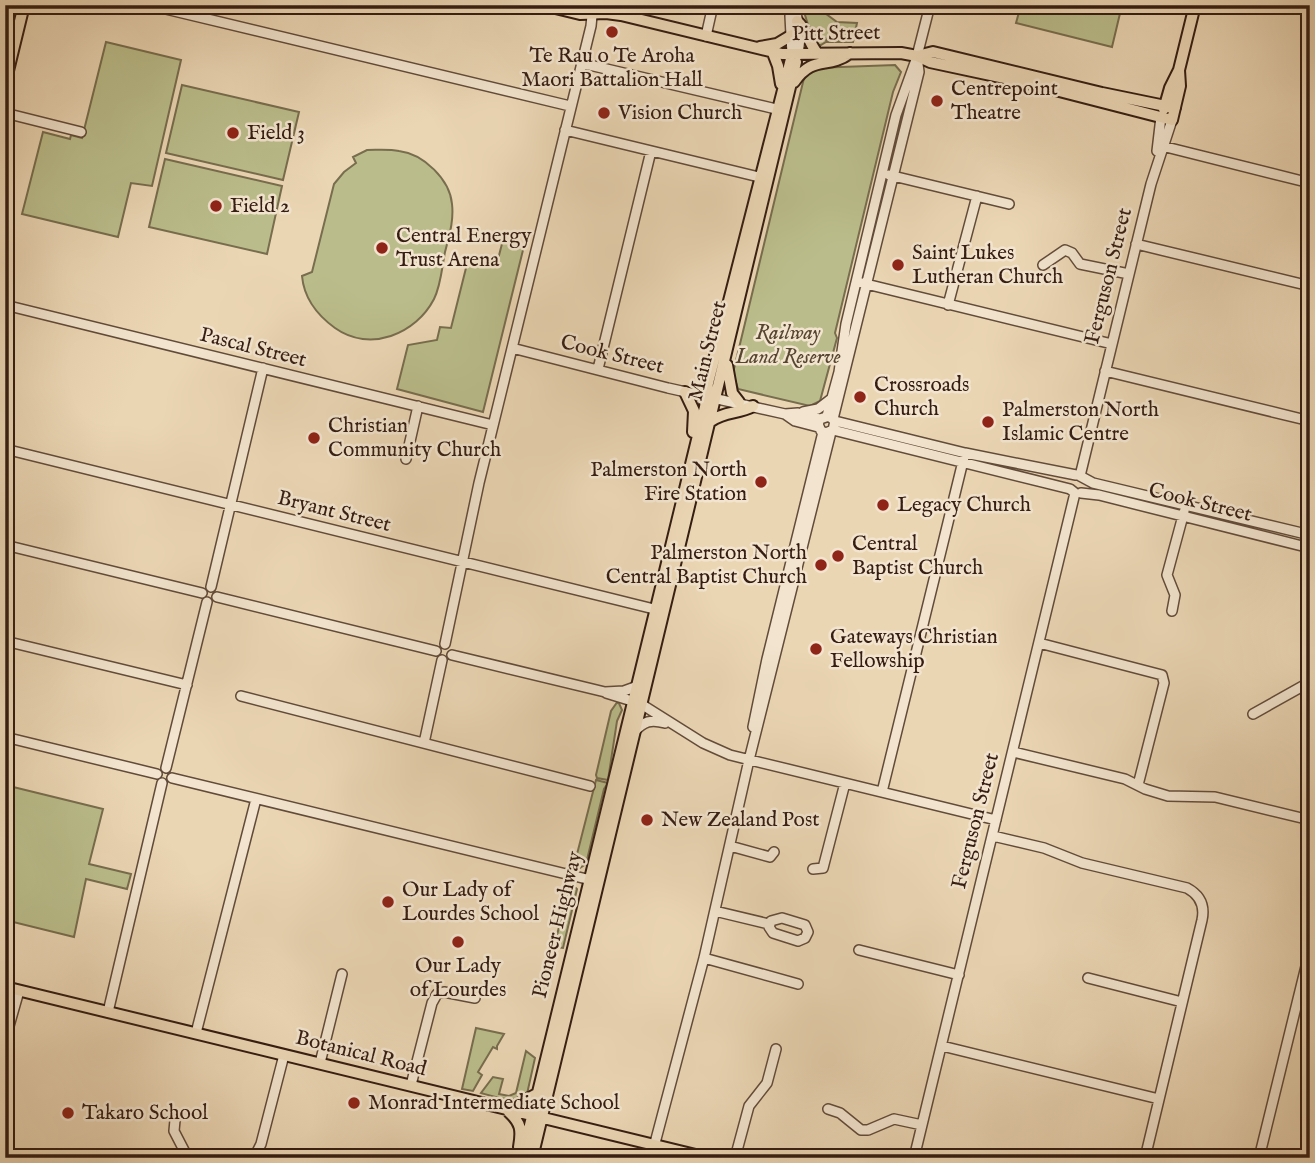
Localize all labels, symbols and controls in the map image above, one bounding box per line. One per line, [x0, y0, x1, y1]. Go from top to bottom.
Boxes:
street label: Pitt Street [791, 20, 881, 48]
marker: Te Rau o Te Aroha Maori Battalion Hall [604, 24, 620, 40]
place label: Te Rau o Te Aroha Maori Battalion Hall [521, 43, 703, 94]
place label: Centrepoint Theatre [951, 76, 1058, 127]
marker: Centrepoint Theatre [929, 93, 945, 109]
place label: Vision Church [617, 100, 742, 127]
marker: Vision Church [596, 105, 612, 121]
place label: Field 3 [247, 120, 305, 147]
marker: Field 3 [225, 125, 241, 141]
place label: Field 2 [230, 193, 290, 220]
marker: Field 2 [208, 198, 224, 214]
street label: Ferguson Street [1079, 205, 1139, 347]
place label: Central Energy Trust Arena [396, 223, 532, 274]
marker: Central Energy Trust Arena [374, 240, 390, 256]
place label: Saint Lukes Lutheran Church [912, 240, 1063, 291]
marker: Saint Lukes Lutheran Church [890, 257, 906, 273]
street label: Main Street [683, 298, 733, 404]
park label: Railway Land Reserve [734, 320, 841, 371]
street label: Pascal Street [197, 322, 309, 374]
street label: Cook Street [558, 329, 666, 381]
place label: Crossroads Church [874, 372, 969, 423]
marker: Crossroads Church [852, 389, 868, 405]
place label: Palmerston North Islamic Centre [1002, 397, 1159, 448]
place label: Christian Community Church [328, 413, 501, 464]
marker: Palmerston North Islamic Centre [980, 414, 996, 430]
marker: Christian Community Church [306, 430, 322, 446]
place label: Palmerston North Fire Station [590, 457, 747, 508]
marker: Palmerston North Fire Station [753, 474, 769, 490]
street label: Cook Street [1146, 477, 1254, 529]
street label: Bryant Street [274, 485, 394, 539]
place label: Legacy Church [897, 492, 1031, 519]
marker: Legacy Church [875, 497, 891, 513]
place label: Central Baptist Church [852, 531, 983, 582]
place label: Palmerston North Central Baptist Church [606, 540, 807, 591]
marker: Central Baptist Church [830, 548, 846, 564]
marker: Palmerston North Central Baptist Church [813, 557, 829, 573]
place label: Gateways Christian Fellowship [830, 624, 998, 675]
marker: Gateways Christian Fellowship [808, 641, 824, 657]
street label: Ferguson Street [946, 750, 1006, 892]
place label: New Zealand Post [661, 807, 820, 834]
marker: New Zealand Post [639, 812, 655, 828]
street label: Pioneer Highway [527, 848, 589, 1001]
place label: Our Lady of Lourdes School [402, 877, 539, 928]
marker: Our Lady of Lourdes School [380, 894, 396, 910]
marker: Our Lady of Lourdes [450, 934, 466, 950]
place label: Our Lady of Lourdes [410, 953, 506, 1004]
street label: Botanical Road [293, 1025, 430, 1084]
place label: Monrad Intermediate School [368, 1090, 620, 1117]
marker: Monrad Intermediate School [346, 1095, 362, 1111]
place label: Takaro School [82, 1100, 208, 1127]
marker: Takaro School [60, 1105, 76, 1121]

